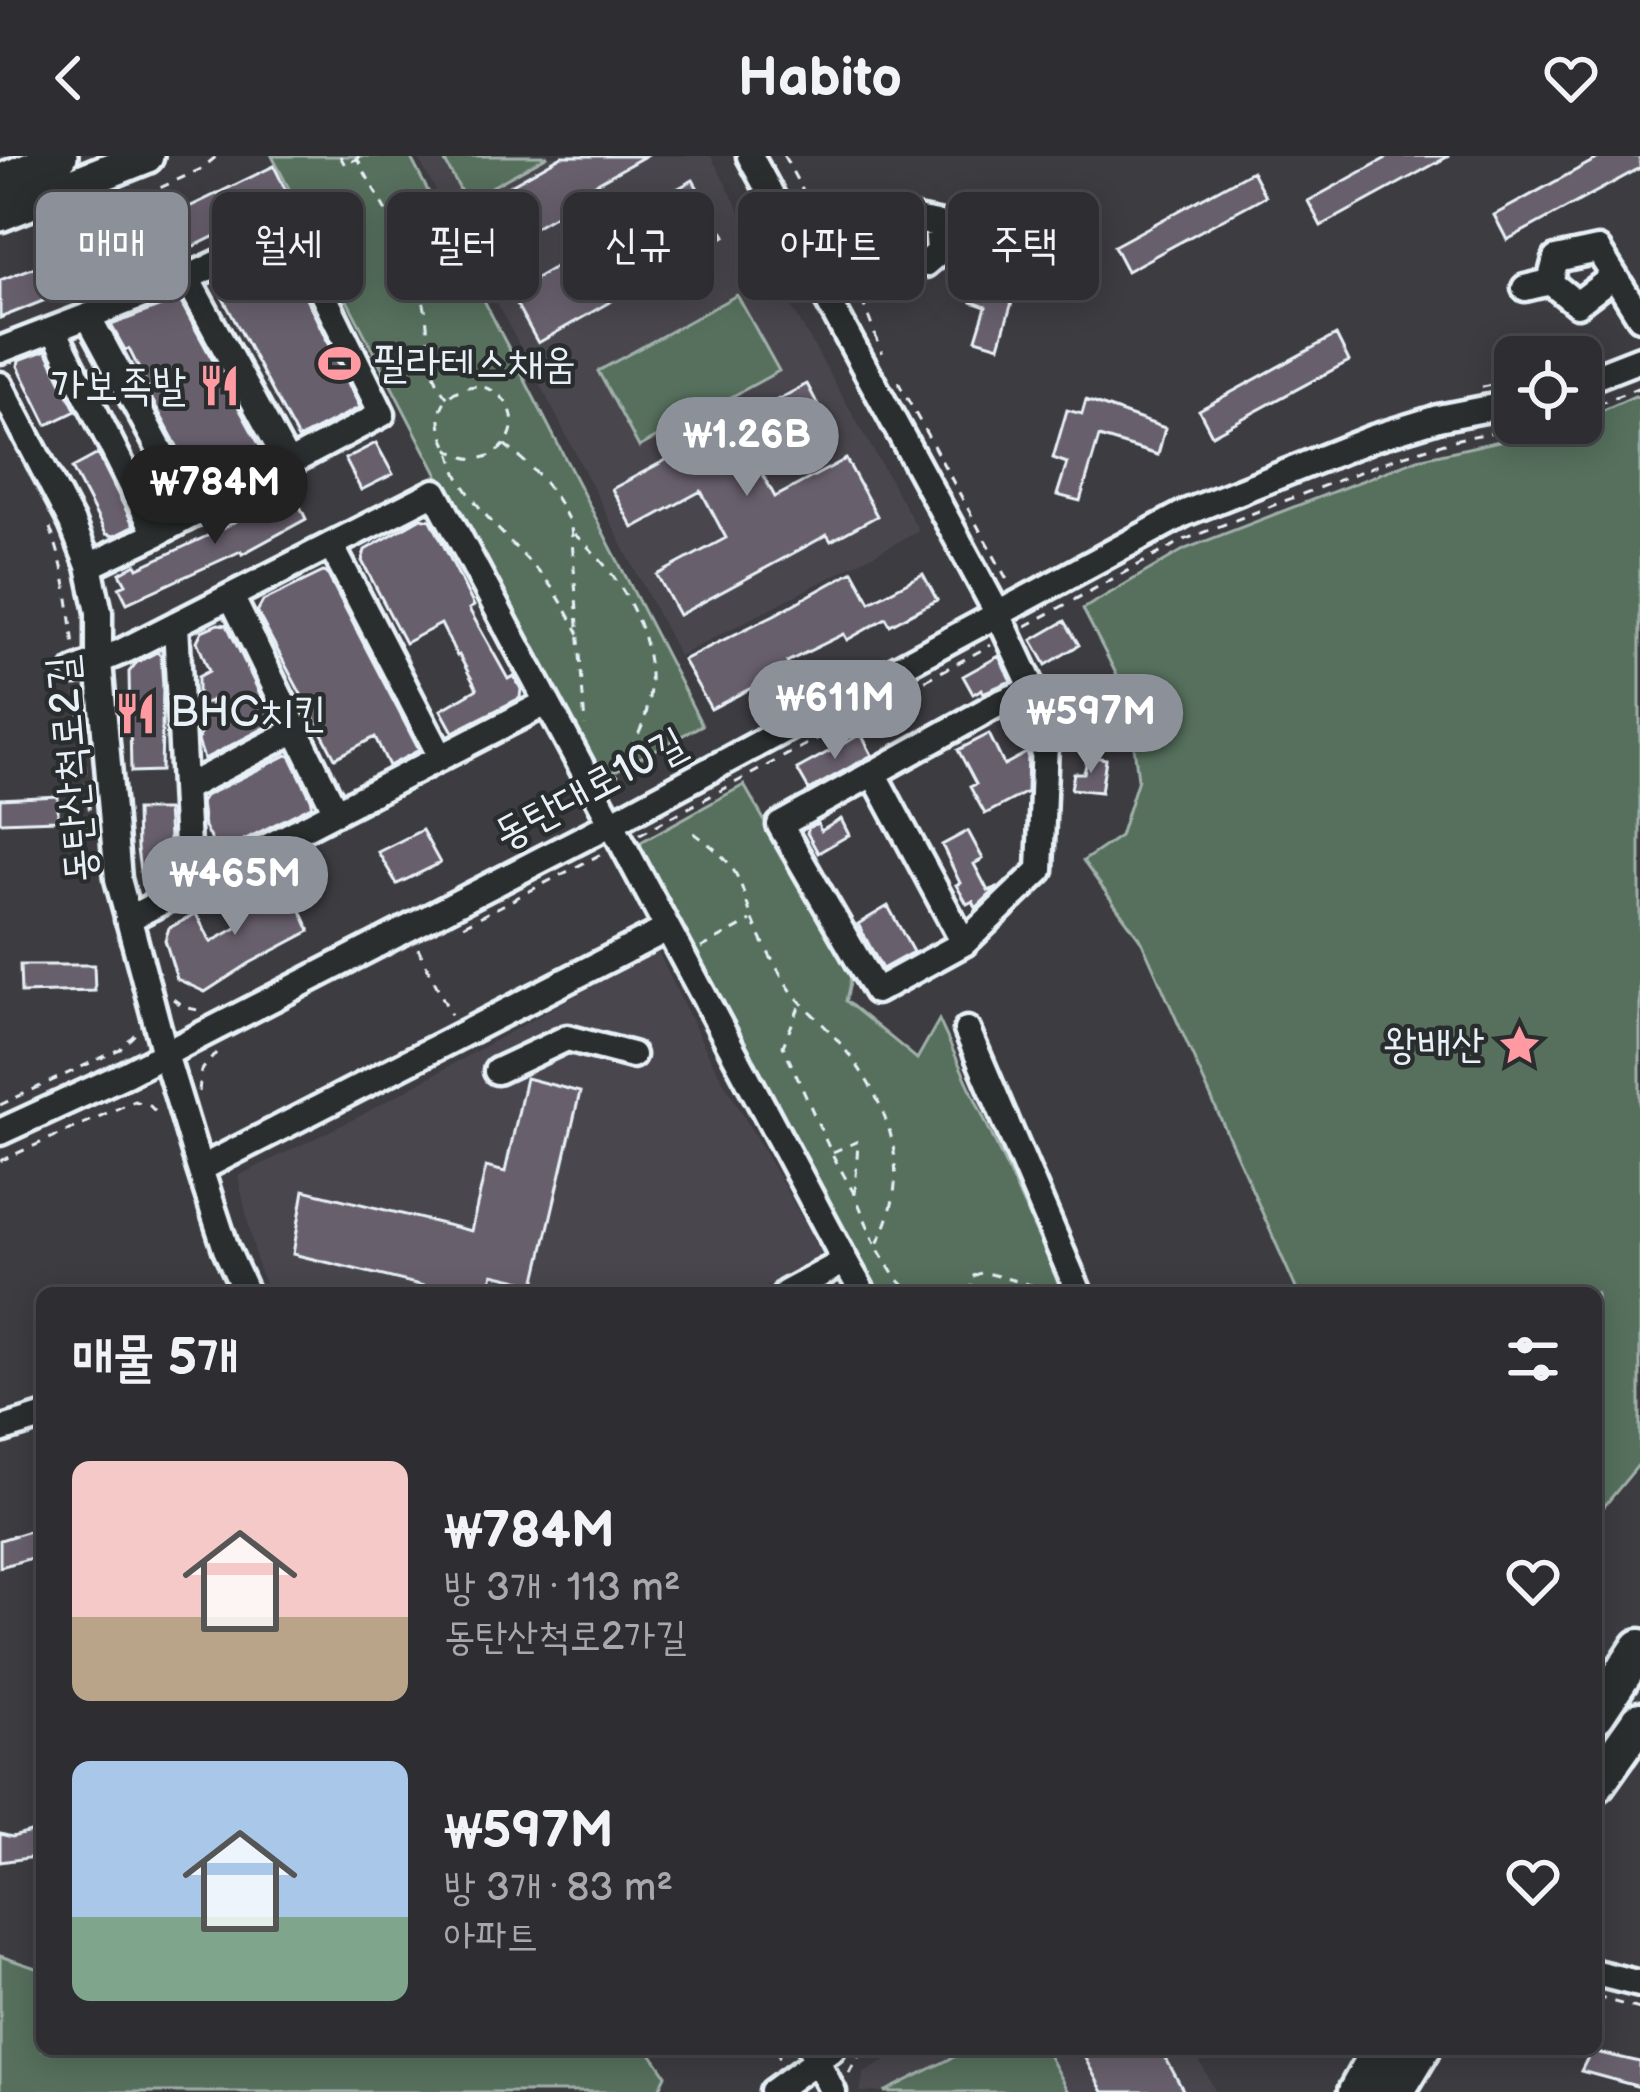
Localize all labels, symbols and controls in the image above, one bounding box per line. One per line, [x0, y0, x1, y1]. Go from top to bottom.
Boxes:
icon: back [36, 45, 102, 111]
icon: heart [1538, 45, 1604, 111]
text: Habito [738, 46, 902, 111]
chip: 매매 [36, 192, 188, 300]
chip: 월세 [212, 192, 363, 300]
chip: 필터 [387, 192, 539, 300]
chip: 신규 [563, 192, 714, 300]
chip: 아파트 [738, 192, 924, 300]
chip: 주택 [948, 192, 1099, 300]
map controls [1494, 336, 1602, 444]
button: locate [1494, 336, 1602, 444]
place label: 필라테스채움 [373, 338, 576, 389]
sports icon: 필라테스채움 [316, 340, 362, 386]
place label: 가보족발 [51, 361, 186, 412]
restaurant icon: 가보족발 [197, 363, 243, 409]
pin: ₩1.26B [649, 397, 845, 499]
text: ₩1.26B [683, 412, 811, 459]
pin: ₩784M [131, 445, 299, 547]
text: ₩784M [150, 460, 280, 507]
street label: 동탄산척로2길 [37, 653, 107, 885]
pin: ₩611M [751, 660, 919, 762]
pin: ₩597M [1007, 674, 1175, 776]
text: ₩611M [775, 675, 895, 722]
place label: BHC치킨 [170, 688, 327, 739]
text: ₩597M [1026, 689, 1156, 736]
restaurant icon: BHC치킨 [113, 690, 159, 736]
street label: 동탄대로10길 [485, 717, 695, 861]
pin: ₩465M [151, 836, 319, 938]
text: ₩465M [169, 851, 301, 898]
place label: 왕배산 [1384, 1020, 1485, 1071]
place icon: 왕배산 [1496, 1022, 1542, 1068]
icon: filters [1500, 1326, 1566, 1392]
text: 매물 5개 [72, 1328, 238, 1389]
text: ₩784M [444, 1501, 615, 1562]
icon: home [168, 1509, 312, 1653]
icon: heart [1500, 1548, 1566, 1614]
text: 방 3개 · 113 m² [444, 1565, 681, 1612]
text: 동탄산척로2가길 [444, 1614, 687, 1661]
text: ₩597M [444, 1801, 613, 1862]
icon: home [168, 1809, 312, 1953]
icon: heart [1500, 1848, 1566, 1914]
text: 방 3개 · 83 m² [444, 1865, 673, 1912]
text: 아파트 [444, 1914, 538, 1961]

